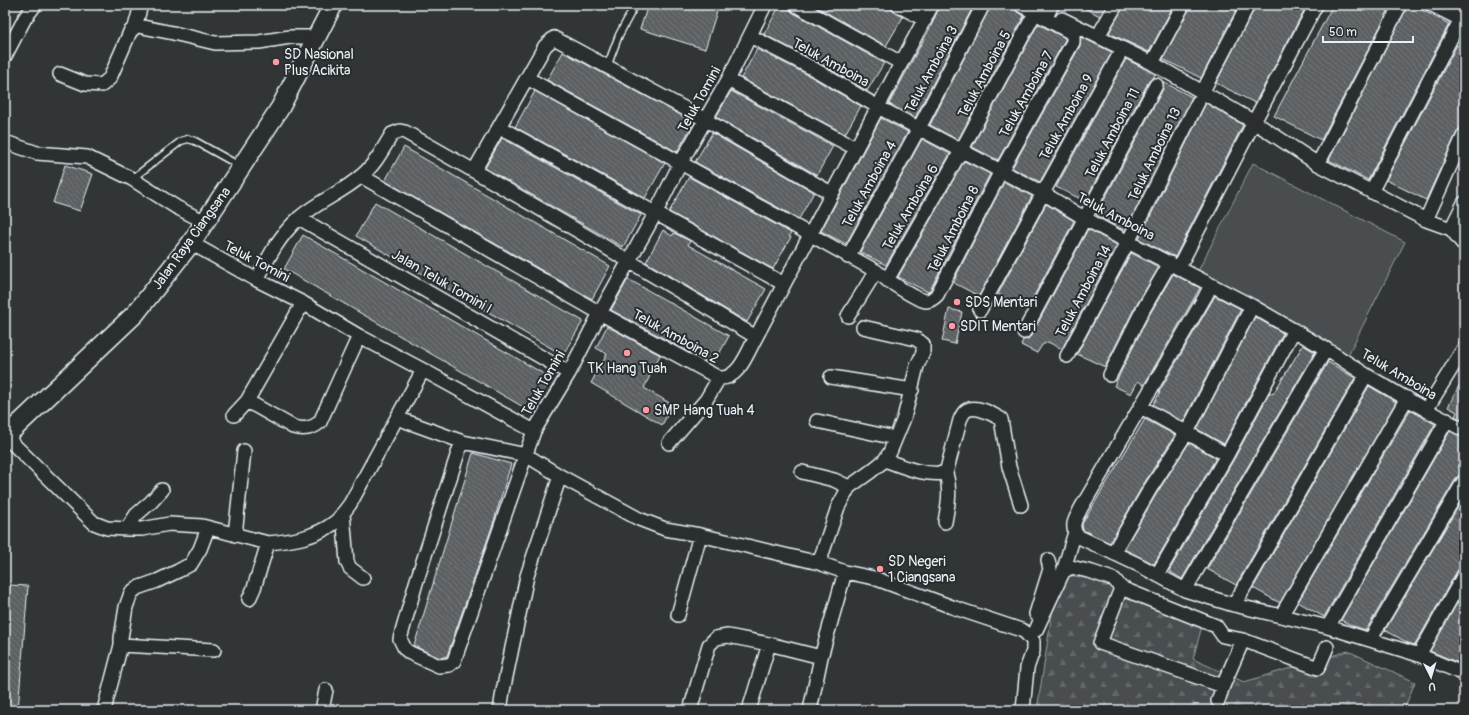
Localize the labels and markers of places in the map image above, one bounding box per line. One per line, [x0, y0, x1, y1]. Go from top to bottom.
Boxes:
place label: SD Nasional Plus Acikita [284, 46, 354, 79]
marker: SD Nasional Plus Acikita [271, 57, 281, 67]
place label: SDS Mentari [965, 294, 1038, 311]
marker: SDS Mentari [952, 297, 962, 307]
place label: SDIT Mentari [960, 318, 1036, 335]
marker: SDIT Mentari [947, 321, 957, 331]
marker: TK Hang Tuah [622, 348, 632, 358]
place label: TK Hang Tuah [587, 360, 667, 377]
place label: SMP Hang Tuah 4 [654, 402, 755, 419]
marker: SMP Hang Tuah 4 [641, 405, 651, 415]
place label: SD Negeri 1 Ciangsana [888, 553, 955, 586]
marker: SD Negeri 1 Ciangsana [875, 564, 885, 574]

